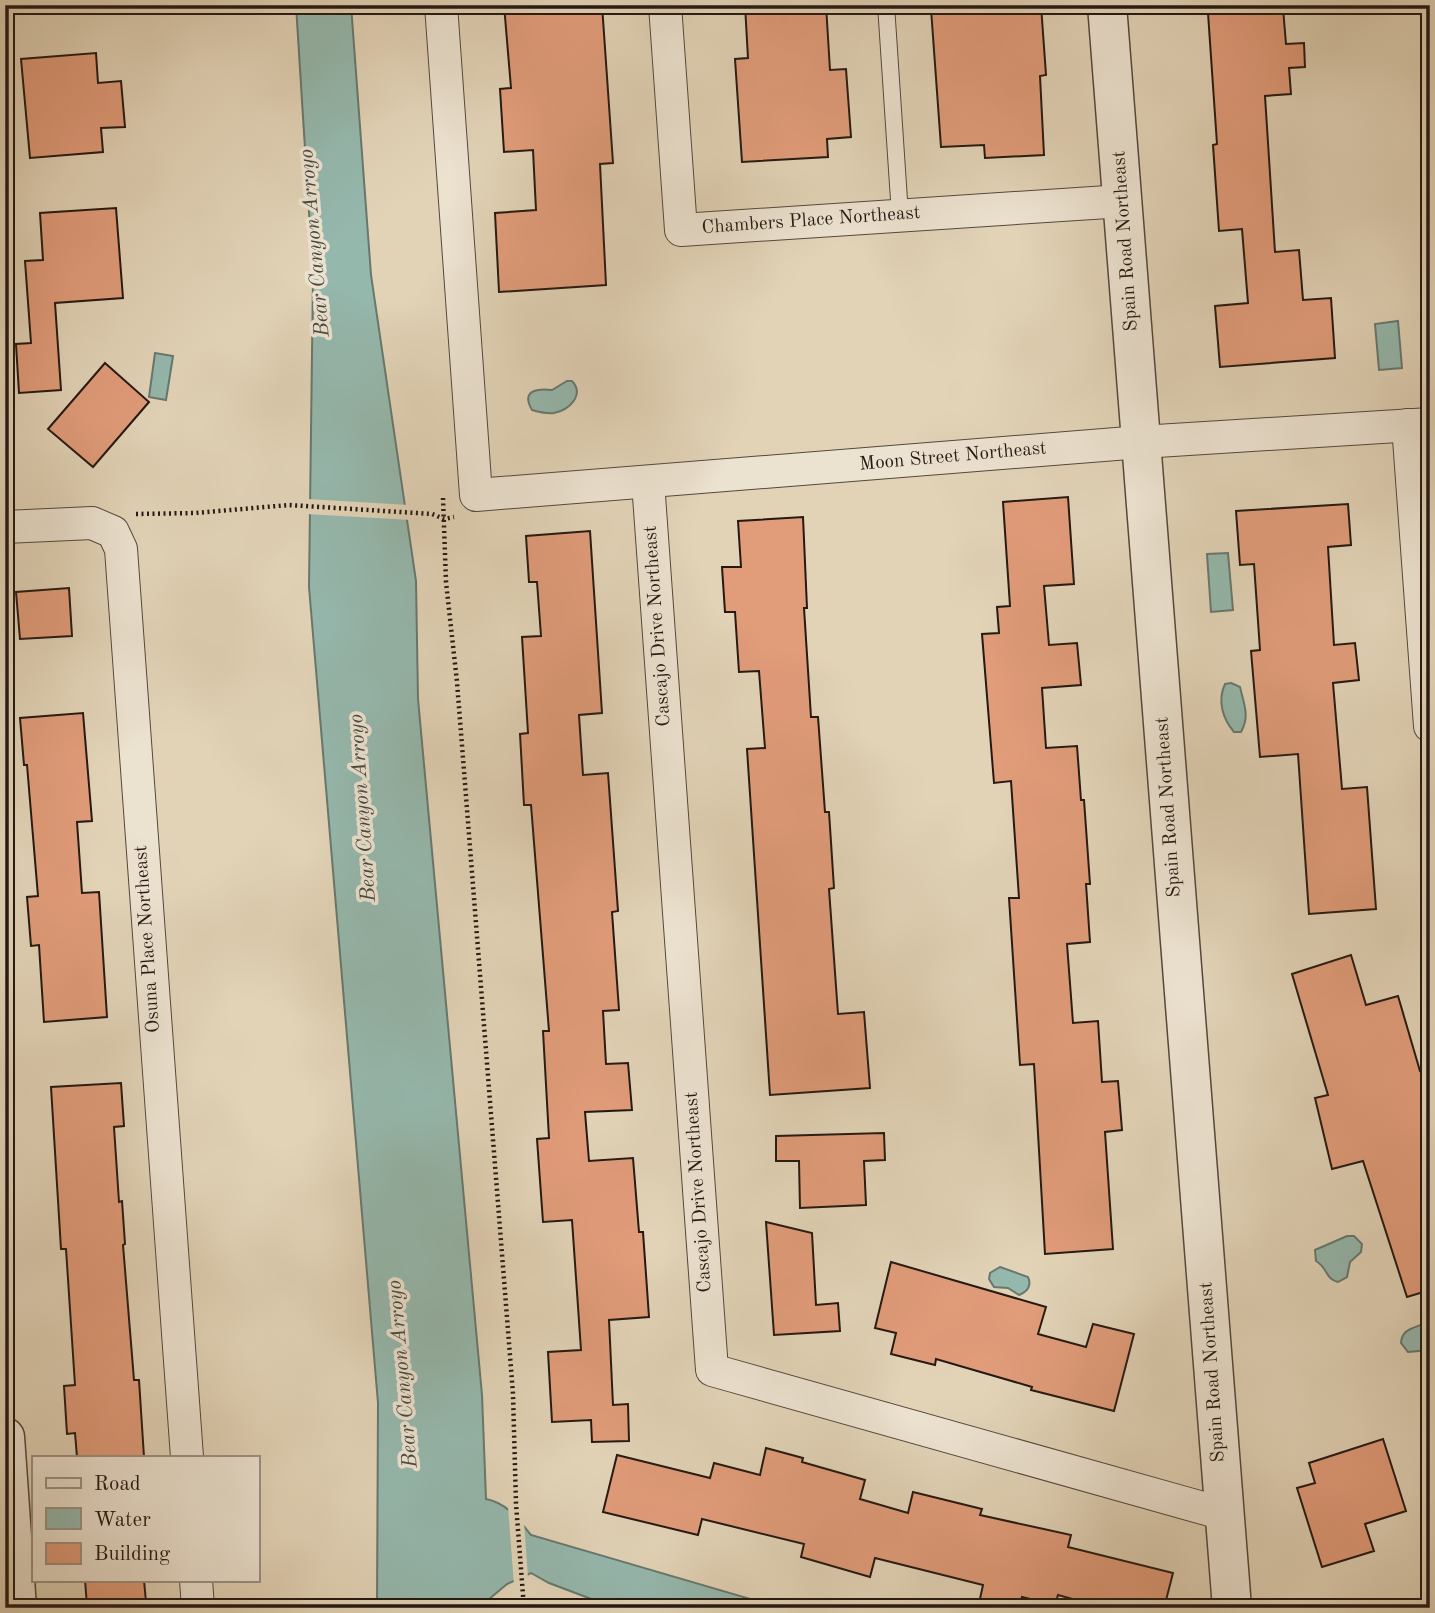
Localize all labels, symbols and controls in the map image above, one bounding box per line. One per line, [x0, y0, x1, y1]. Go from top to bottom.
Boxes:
water label: Bear Canyon Arroyo [296, 148, 334, 339]
street label: Spain Road Northeast [1110, 150, 1142, 332]
street label: Chambers Place Northeast [701, 204, 921, 238]
street label: Moon Street Northeast [859, 439, 1047, 475]
street label: Cascajo Drive Northeast [641, 525, 675, 727]
water label: Bear Canyon Arroyo [346, 713, 380, 904]
street label: Spain Road Northeast [1153, 716, 1185, 898]
street label: Osuna Place Northeast [132, 844, 164, 1034]
street label: Cascajo Drive Northeast [682, 1091, 716, 1293]
water label: Bear Canyon Arroyo [384, 1279, 422, 1470]
street label: Spain Road Northeast [1197, 1281, 1229, 1463]
legend [32, 1456, 259, 1582]
text: Road [94, 1474, 141, 1495]
text: Water [94, 1510, 151, 1531]
text: Building [94, 1544, 171, 1565]

